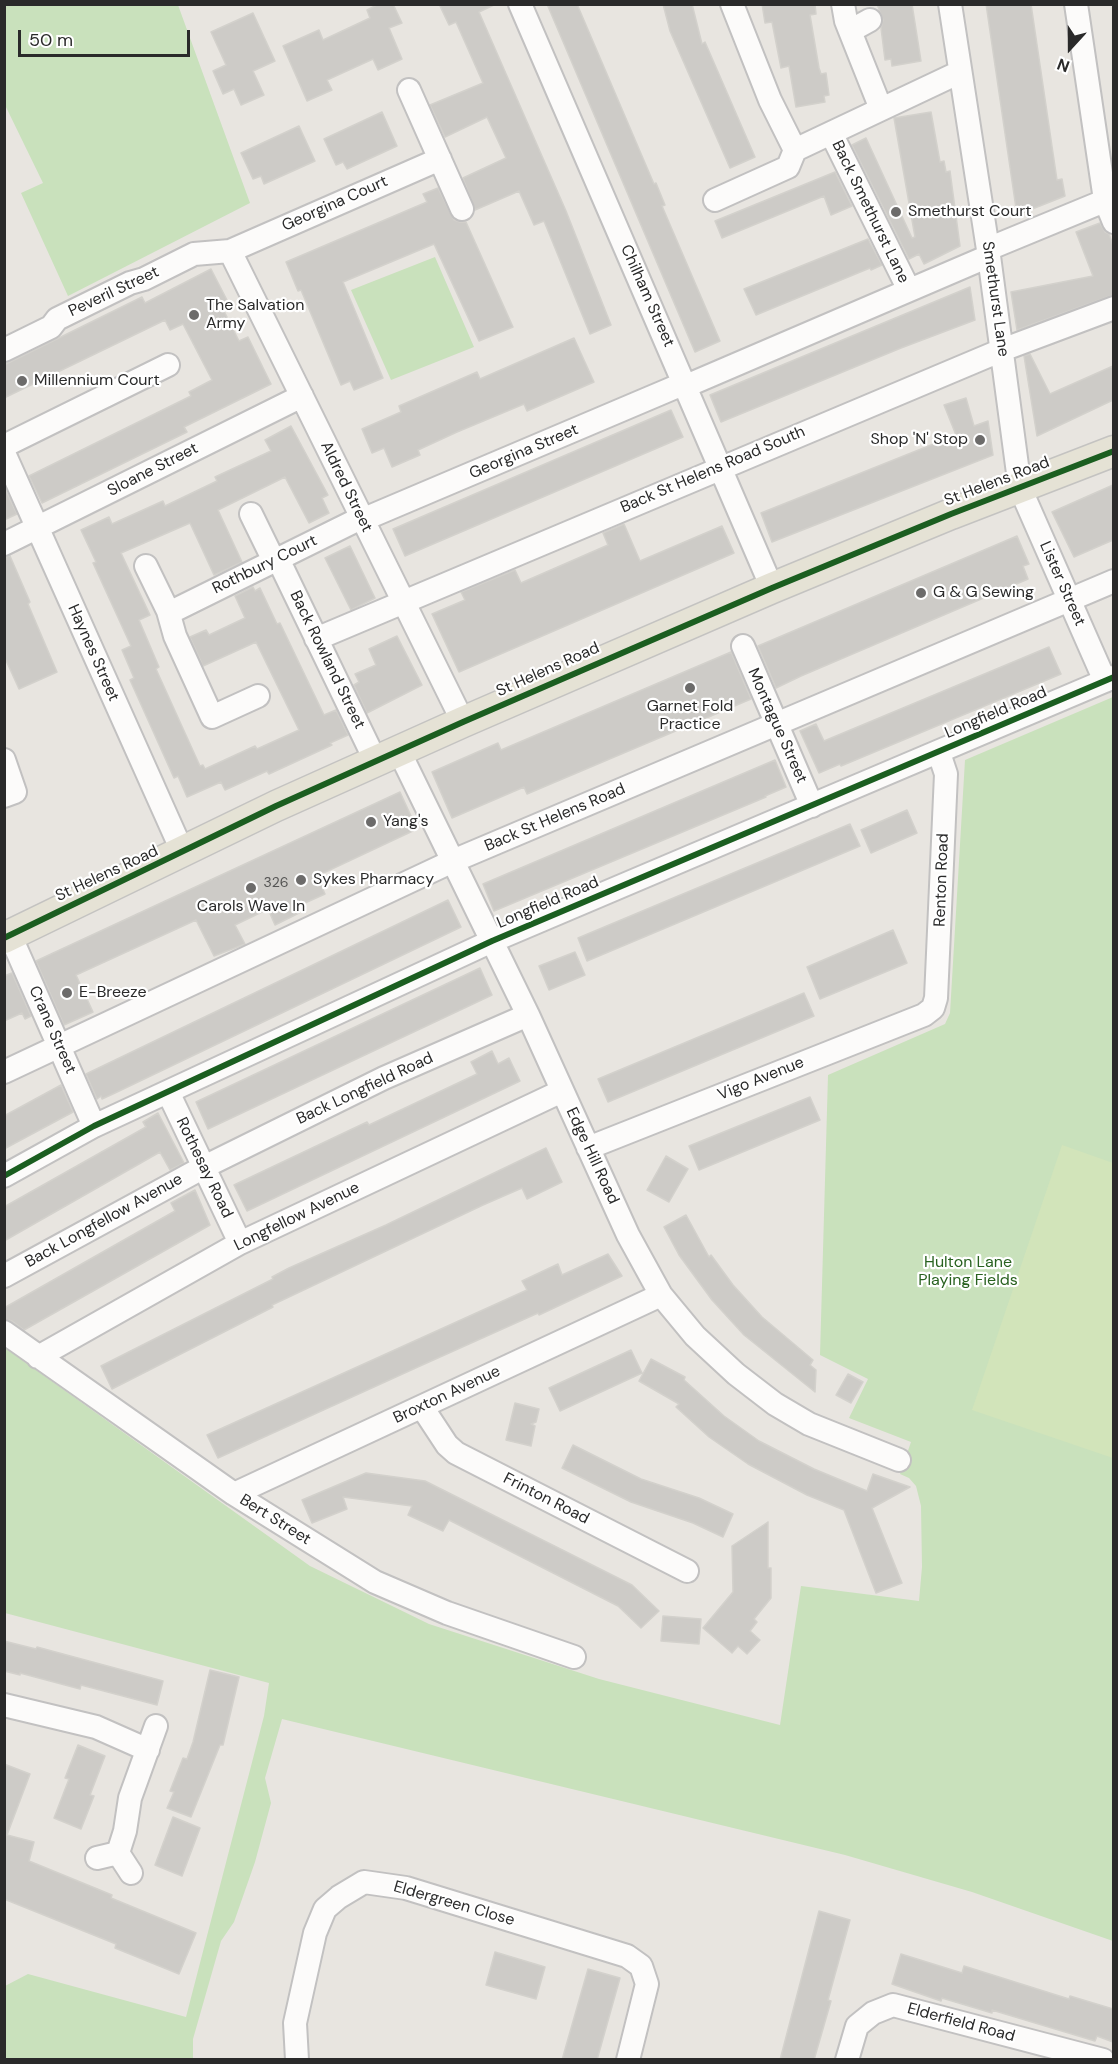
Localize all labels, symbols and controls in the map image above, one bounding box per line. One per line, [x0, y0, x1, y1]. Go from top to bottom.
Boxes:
scale bar [21, 18, 194, 56]
north arrow [1040, 18, 1100, 78]
text: 50 m [29, 28, 73, 52]
text: N [1054, 53, 1073, 77]
street label: Back Smethurst Lane [827, 138, 913, 286]
street label: Georgina Court [279, 172, 391, 236]
place label: Smethurst Court [908, 202, 1031, 222]
marker: Smethurst Court [889, 205, 903, 219]
street label: Smethurst Lane [977, 240, 1013, 358]
street label: Chilham Street [616, 242, 678, 350]
street label: Peveril Street [66, 263, 162, 321]
place label: The Salvation Army [206, 296, 304, 334]
marker: The Salvation Army [187, 308, 201, 322]
place label: Millennium Court [34, 371, 160, 391]
marker: Millennium Court [15, 374, 29, 388]
street label: Georgina Street [467, 420, 581, 484]
street label: Back St Helens Road South [618, 422, 808, 518]
place label: Shop 'N' Stop [871, 430, 968, 450]
marker: Shop 'N' Stop [973, 433, 987, 447]
street label: Aldred Street [316, 438, 376, 536]
street label: Sloane Street [105, 439, 201, 501]
street label: St Helens Road [942, 453, 1052, 511]
street label: Rothbury Court [209, 531, 321, 599]
street label: Lister Street [1035, 539, 1089, 629]
place label: G & G Sewing [933, 583, 1034, 603]
marker: G & G Sewing [914, 586, 928, 600]
street label: Back Rowland Street [285, 588, 369, 732]
street label: Haynes Street [63, 602, 123, 704]
street label: St Helens Road [493, 639, 603, 701]
street label: Montague Street [743, 666, 811, 786]
marker: Garnet Fold Practice [683, 681, 697, 695]
street label: Longfield Road [942, 683, 1050, 743]
place label: Garnet Fold Practice [647, 697, 733, 735]
street label: Back St Helens Road [482, 780, 628, 856]
place label: Yang's [383, 812, 429, 832]
marker: Yang's [364, 815, 378, 829]
street label: Renton Road [931, 833, 953, 927]
street label: St Helens Road [53, 842, 161, 906]
place label: Sykes Pharmacy [313, 870, 434, 890]
marker: Sykes Pharmacy [294, 873, 308, 887]
street label: Longfield Road [494, 873, 602, 933]
house number: 326 [263, 875, 289, 891]
marker: Carols Wave In [244, 881, 258, 895]
place label: Carols Wave In [197, 897, 305, 917]
street label: Crane Street [24, 983, 80, 1077]
place label: E-Breeze [79, 983, 147, 1003]
marker: E-Breeze [60, 986, 74, 1000]
street label: Back Longfield Road [294, 1049, 436, 1129]
street label: Vigo Avenue [715, 1053, 807, 1105]
street label: Edge Hill Road [561, 1105, 623, 1207]
street label: Rothesay Road [171, 1115, 237, 1221]
street label: Back Longfellow Avenue [22, 1170, 186, 1272]
street label: Longfellow Avenue [231, 1178, 363, 1256]
park label: Hulton Lane Playing Fields [918, 1253, 1018, 1291]
street label: Broxton Avenue [391, 1362, 503, 1428]
street label: Frinton Road [500, 1469, 592, 1529]
street label: Bert Street [236, 1491, 314, 1549]
street label: Eldergreen Close [391, 1878, 517, 1930]
street label: Elderfield Road [905, 1999, 1017, 2047]

